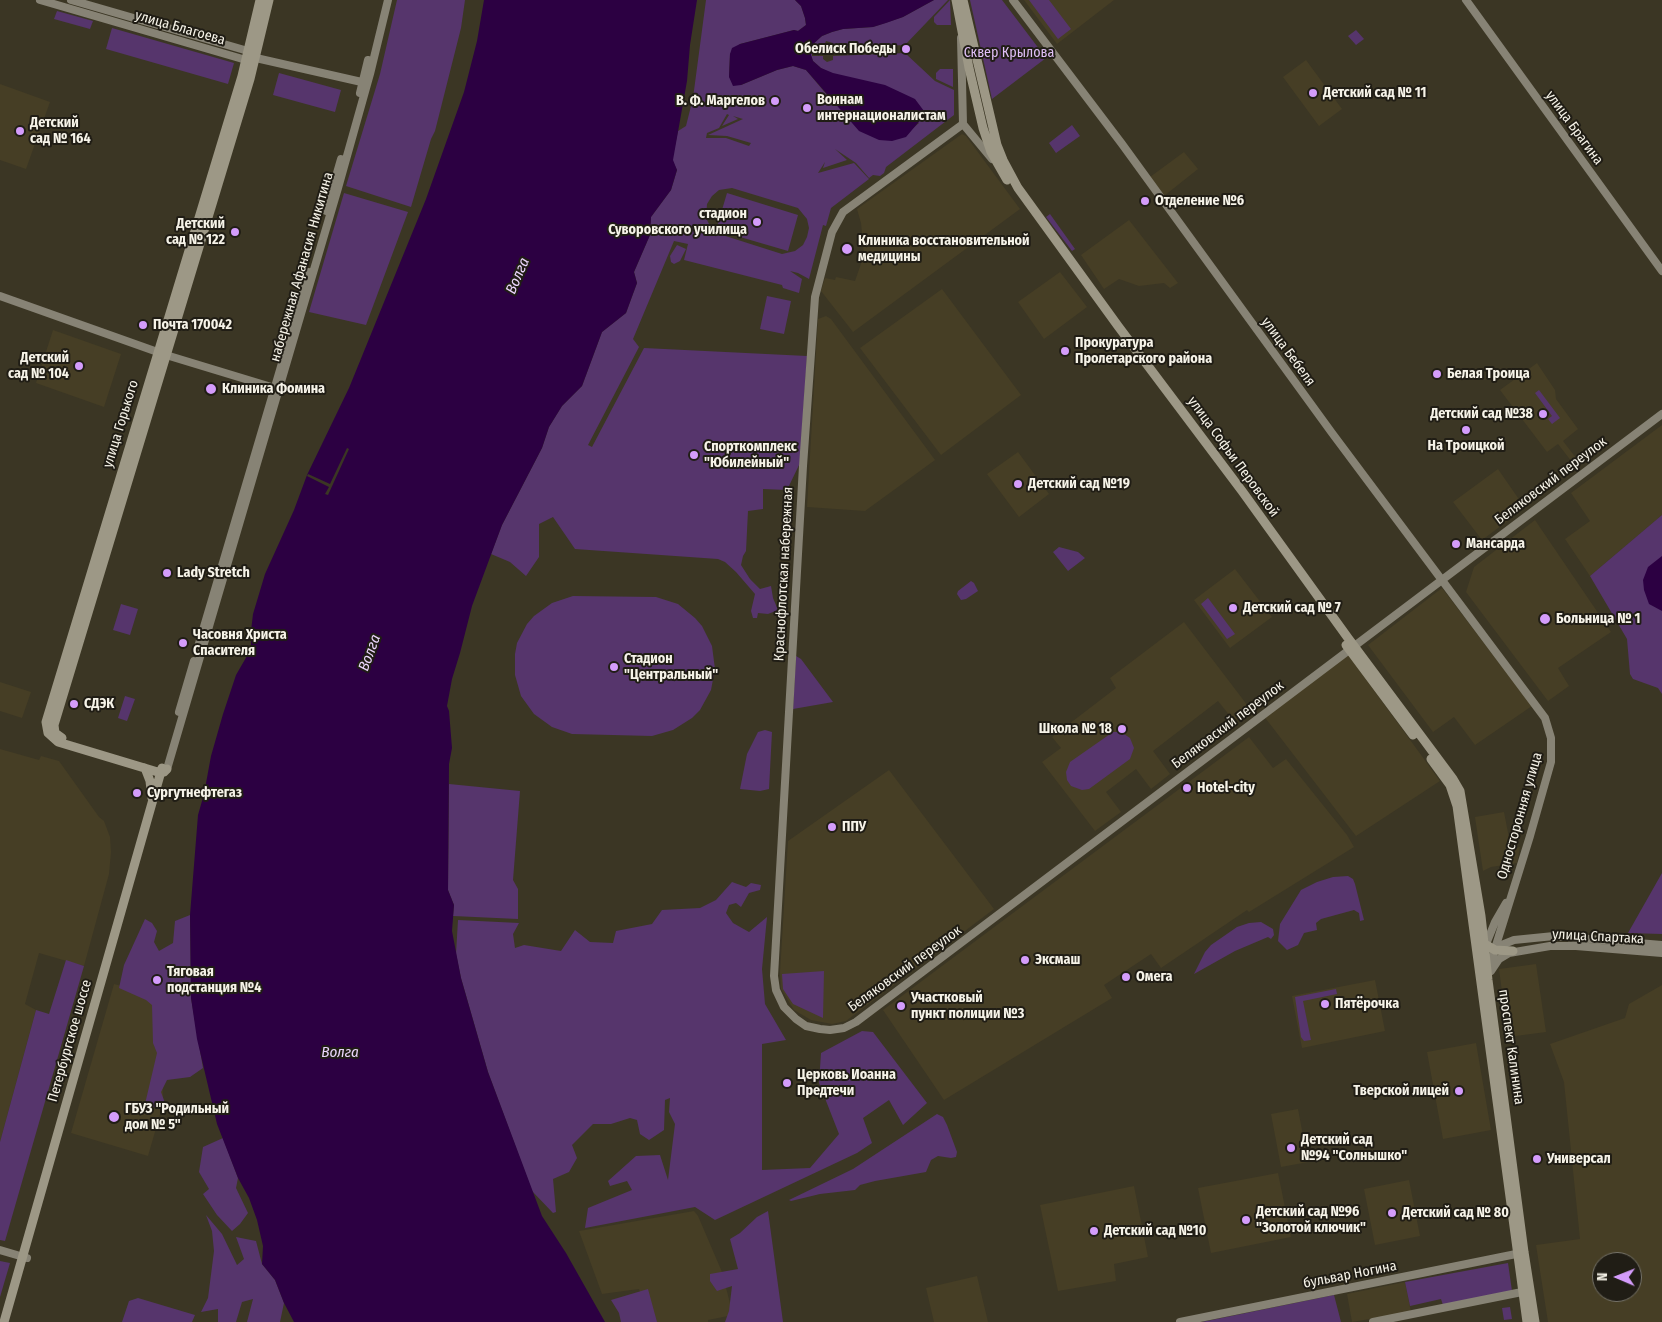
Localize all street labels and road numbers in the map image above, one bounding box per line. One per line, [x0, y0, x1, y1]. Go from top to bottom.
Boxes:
street label: улица Благоева [133, 7, 227, 49]
street label: улица Брагина [1542, 88, 1606, 168]
street label: набережная Афанасия Никитина [267, 170, 337, 364]
street label: улица Бебеля [1257, 314, 1319, 390]
street label: улица Горького [100, 378, 142, 470]
street label: улица Софьи Перовской [1184, 394, 1282, 520]
street label: Беляковский переулок [1492, 433, 1610, 529]
street label: Краснофлотская набережная [771, 486, 797, 662]
street label: Беляковский переулок [1169, 677, 1287, 773]
street label: Односторонняя улица [1494, 751, 1546, 881]
street label: Беляковский переулок [845, 922, 965, 1016]
street label: улица Спартака [1552, 926, 1644, 948]
street label: Петербургское шоссе [44, 978, 96, 1104]
street label: проспект Калинина [1495, 988, 1527, 1106]
street label: бульвар Ногина [1302, 1258, 1398, 1292]

